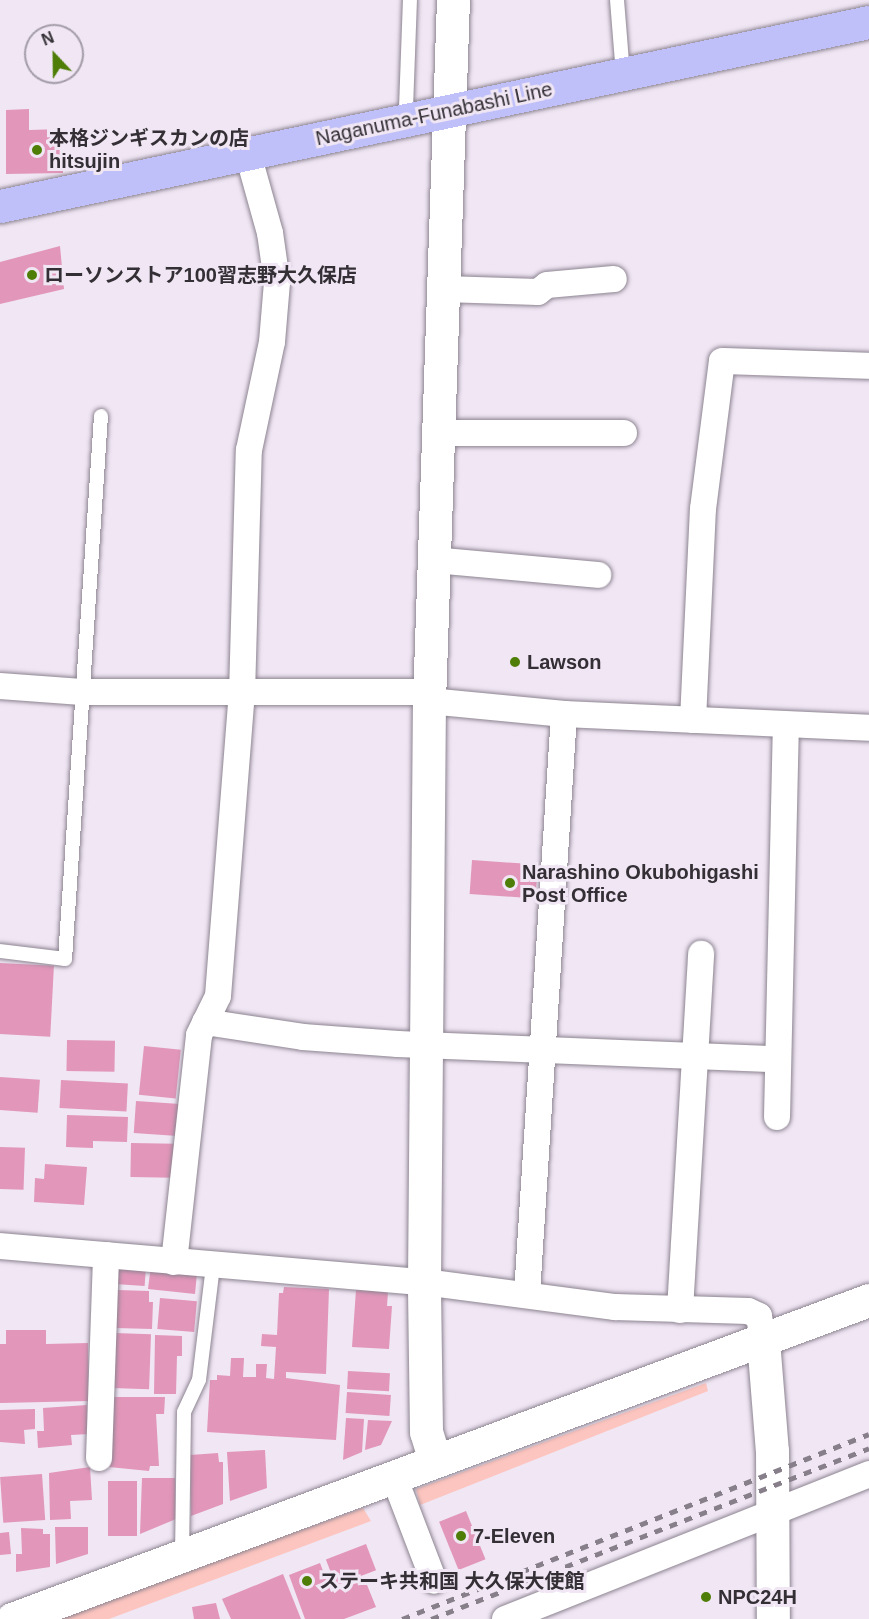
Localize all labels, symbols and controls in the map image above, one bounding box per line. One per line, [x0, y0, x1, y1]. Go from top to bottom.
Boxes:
north arrow [24, 24, 84, 84]
text: N [39, 29, 56, 49]
street label: Naganuma-Funabashi Line [314, 77, 554, 151]
place label: 本格ジンギスカンの店 hitsujin [49, 126, 249, 173]
marker: 本格ジンギスカンの店 hitsujin [30, 143, 44, 157]
place label: ローソンストア100習志野大久保店 [44, 263, 357, 287]
marker: ローソンストア100習志野大久保店 [25, 268, 39, 282]
place label: Lawson [527, 650, 601, 674]
marker: Lawson [508, 655, 522, 669]
place label: Narashino Okubohigashi Post Office [522, 860, 759, 907]
marker: Narashino Okubohigashi Post Office [503, 876, 517, 890]
place label: 7-Eleven [473, 1524, 555, 1548]
marker: 7-Eleven [454, 1529, 468, 1543]
place label: ステーキ共和国 大久保大使館 [319, 1569, 585, 1593]
marker: ステーキ共和国 大久保大使館 [300, 1574, 314, 1588]
place label: NPC24H [718, 1585, 797, 1609]
marker: NPC24H [699, 1590, 713, 1604]

